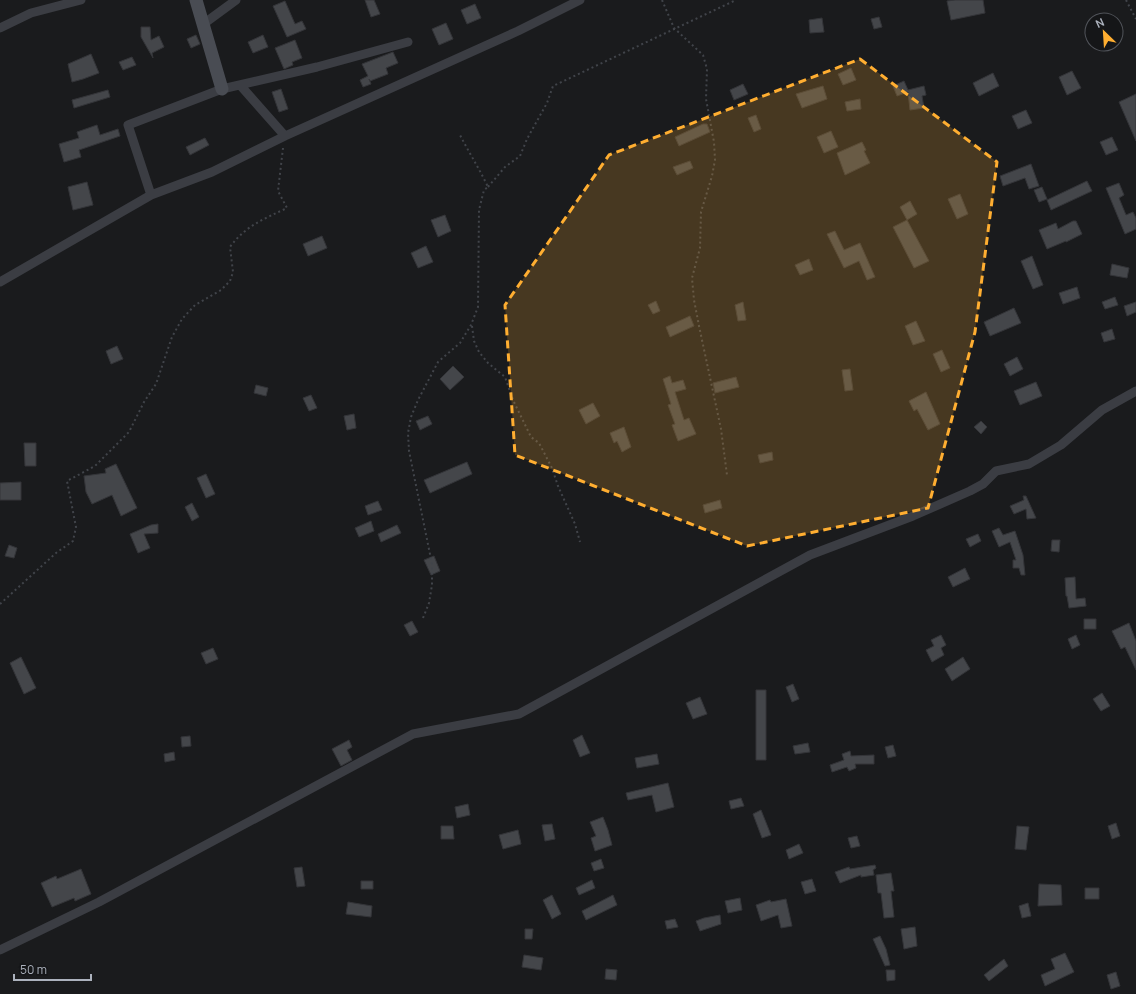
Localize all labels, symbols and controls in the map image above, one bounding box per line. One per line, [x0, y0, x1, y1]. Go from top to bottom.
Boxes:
north arrow [1084, 12, 1124, 52]
text: N [1093, 14, 1106, 31]
scale bar [14, 956, 91, 982]
text: 50 m [20, 961, 47, 978]

